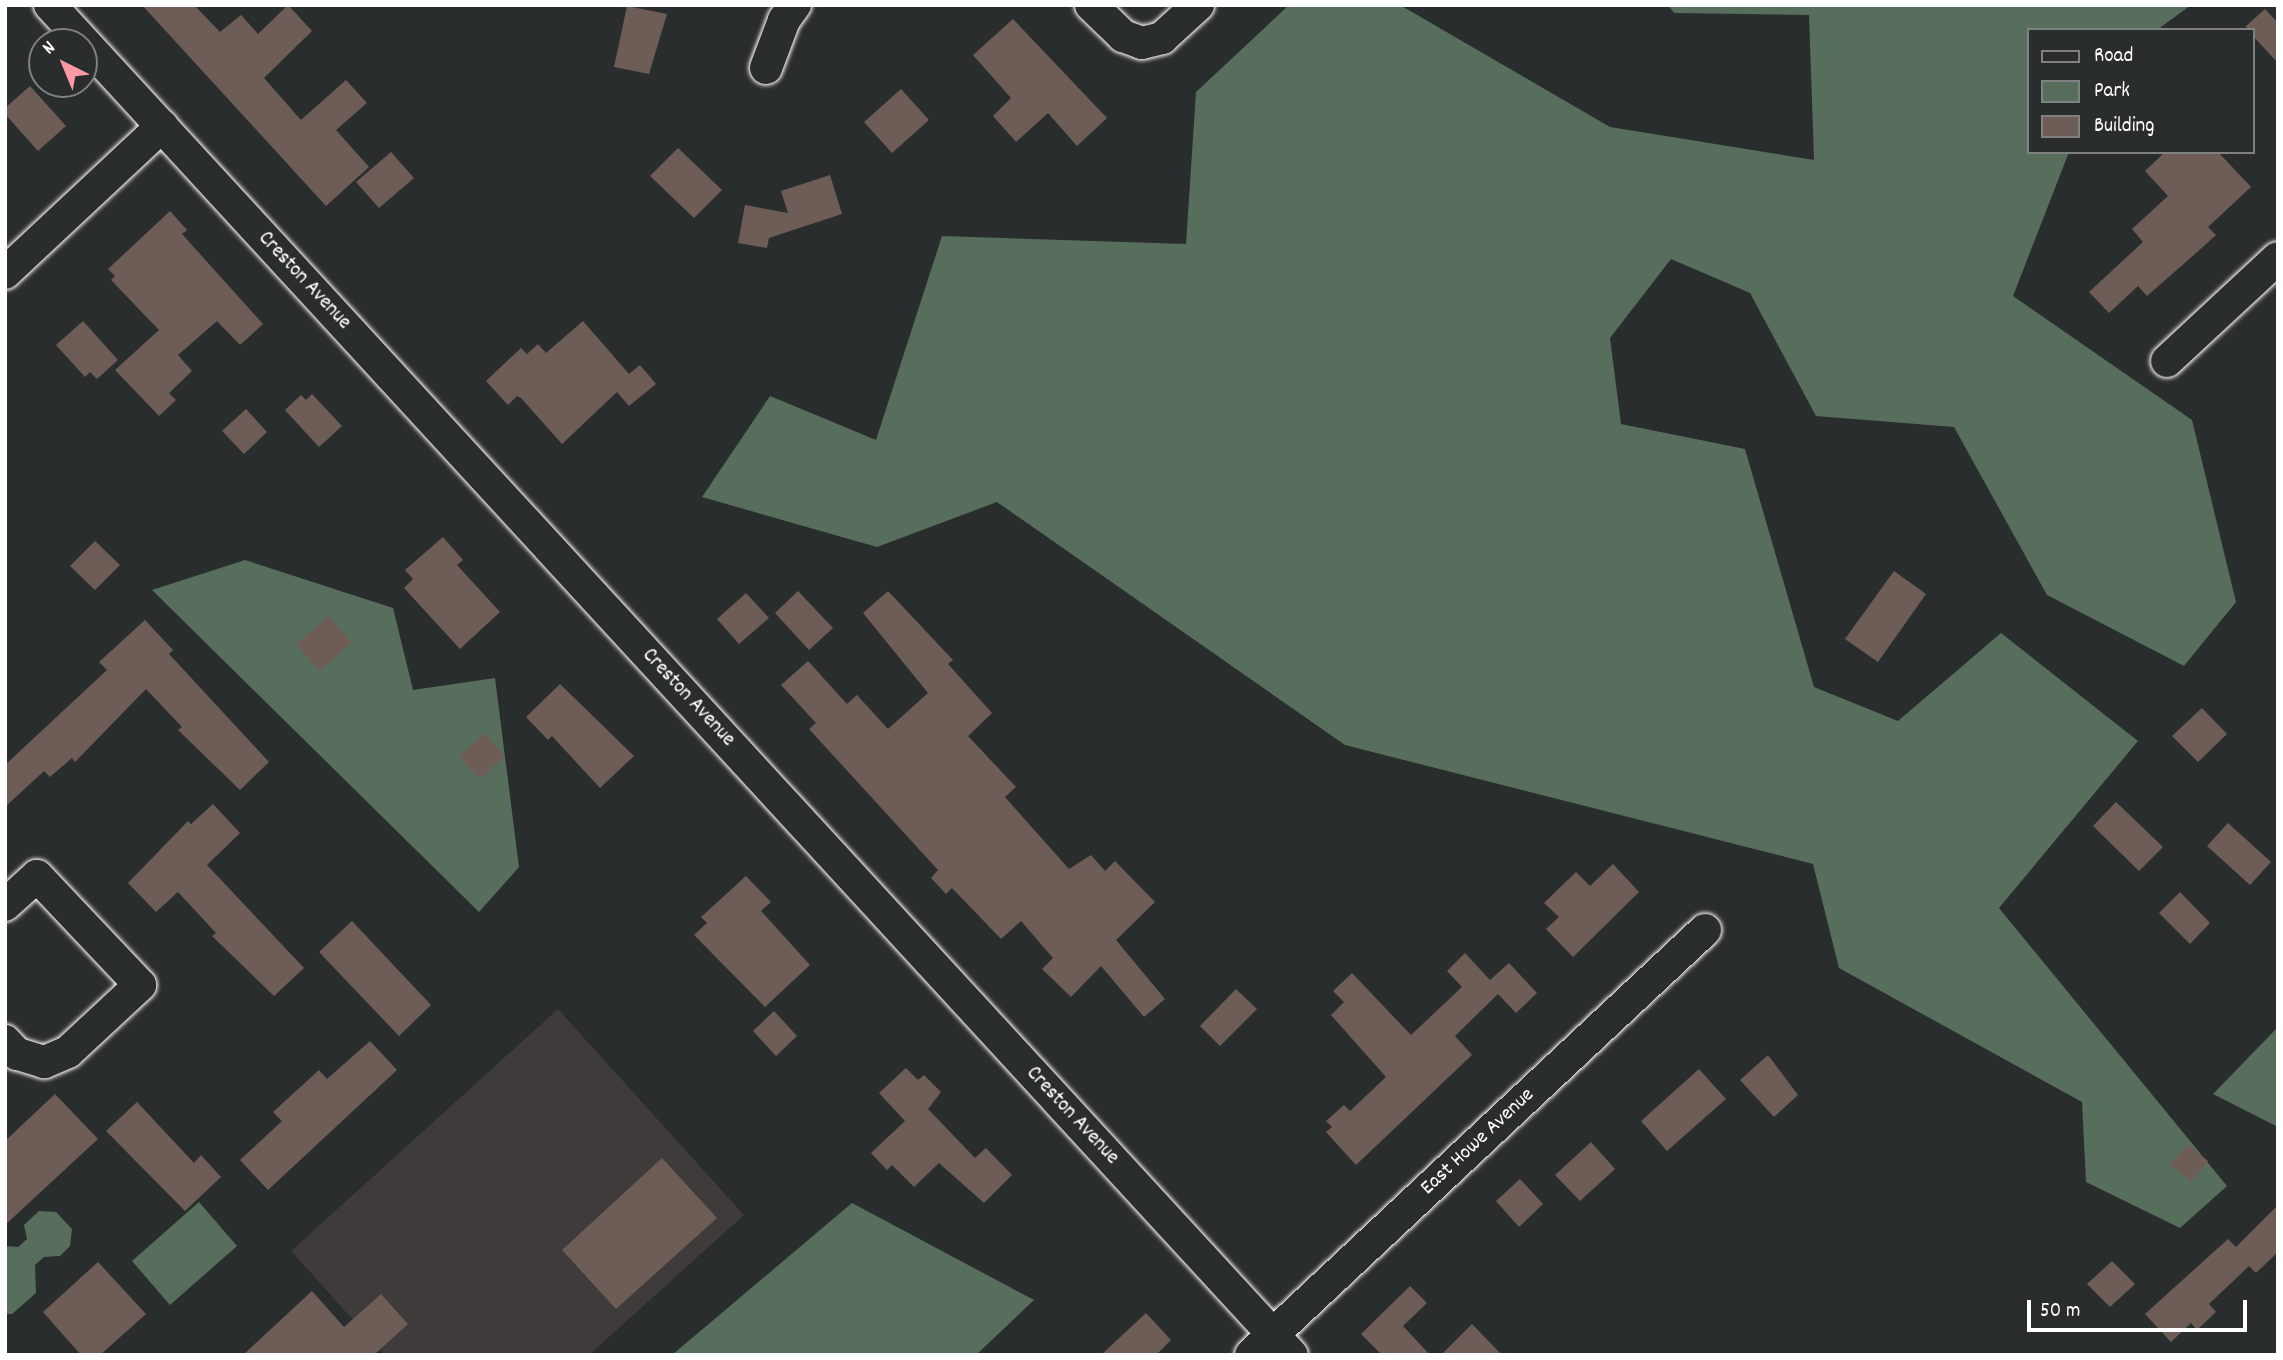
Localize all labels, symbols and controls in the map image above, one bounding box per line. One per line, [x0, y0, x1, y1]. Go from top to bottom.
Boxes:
north arrow [28, 28, 98, 98]
legend [2028, 28, 2255, 154]
text: N [37, 36, 62, 62]
text: Road [2094, 42, 2133, 72]
text: Park [2094, 77, 2130, 107]
text: Building [2094, 112, 2154, 142]
street label: Creston Avenue [252, 227, 356, 335]
street label: Creston Avenue [636, 644, 740, 752]
street label: Creston Avenue [1020, 1062, 1124, 1170]
street label: East Howe Avenue [1416, 1083, 1540, 1201]
scale bar [2031, 1286, 2252, 1330]
text: 50 m [2040, 1297, 2080, 1327]

